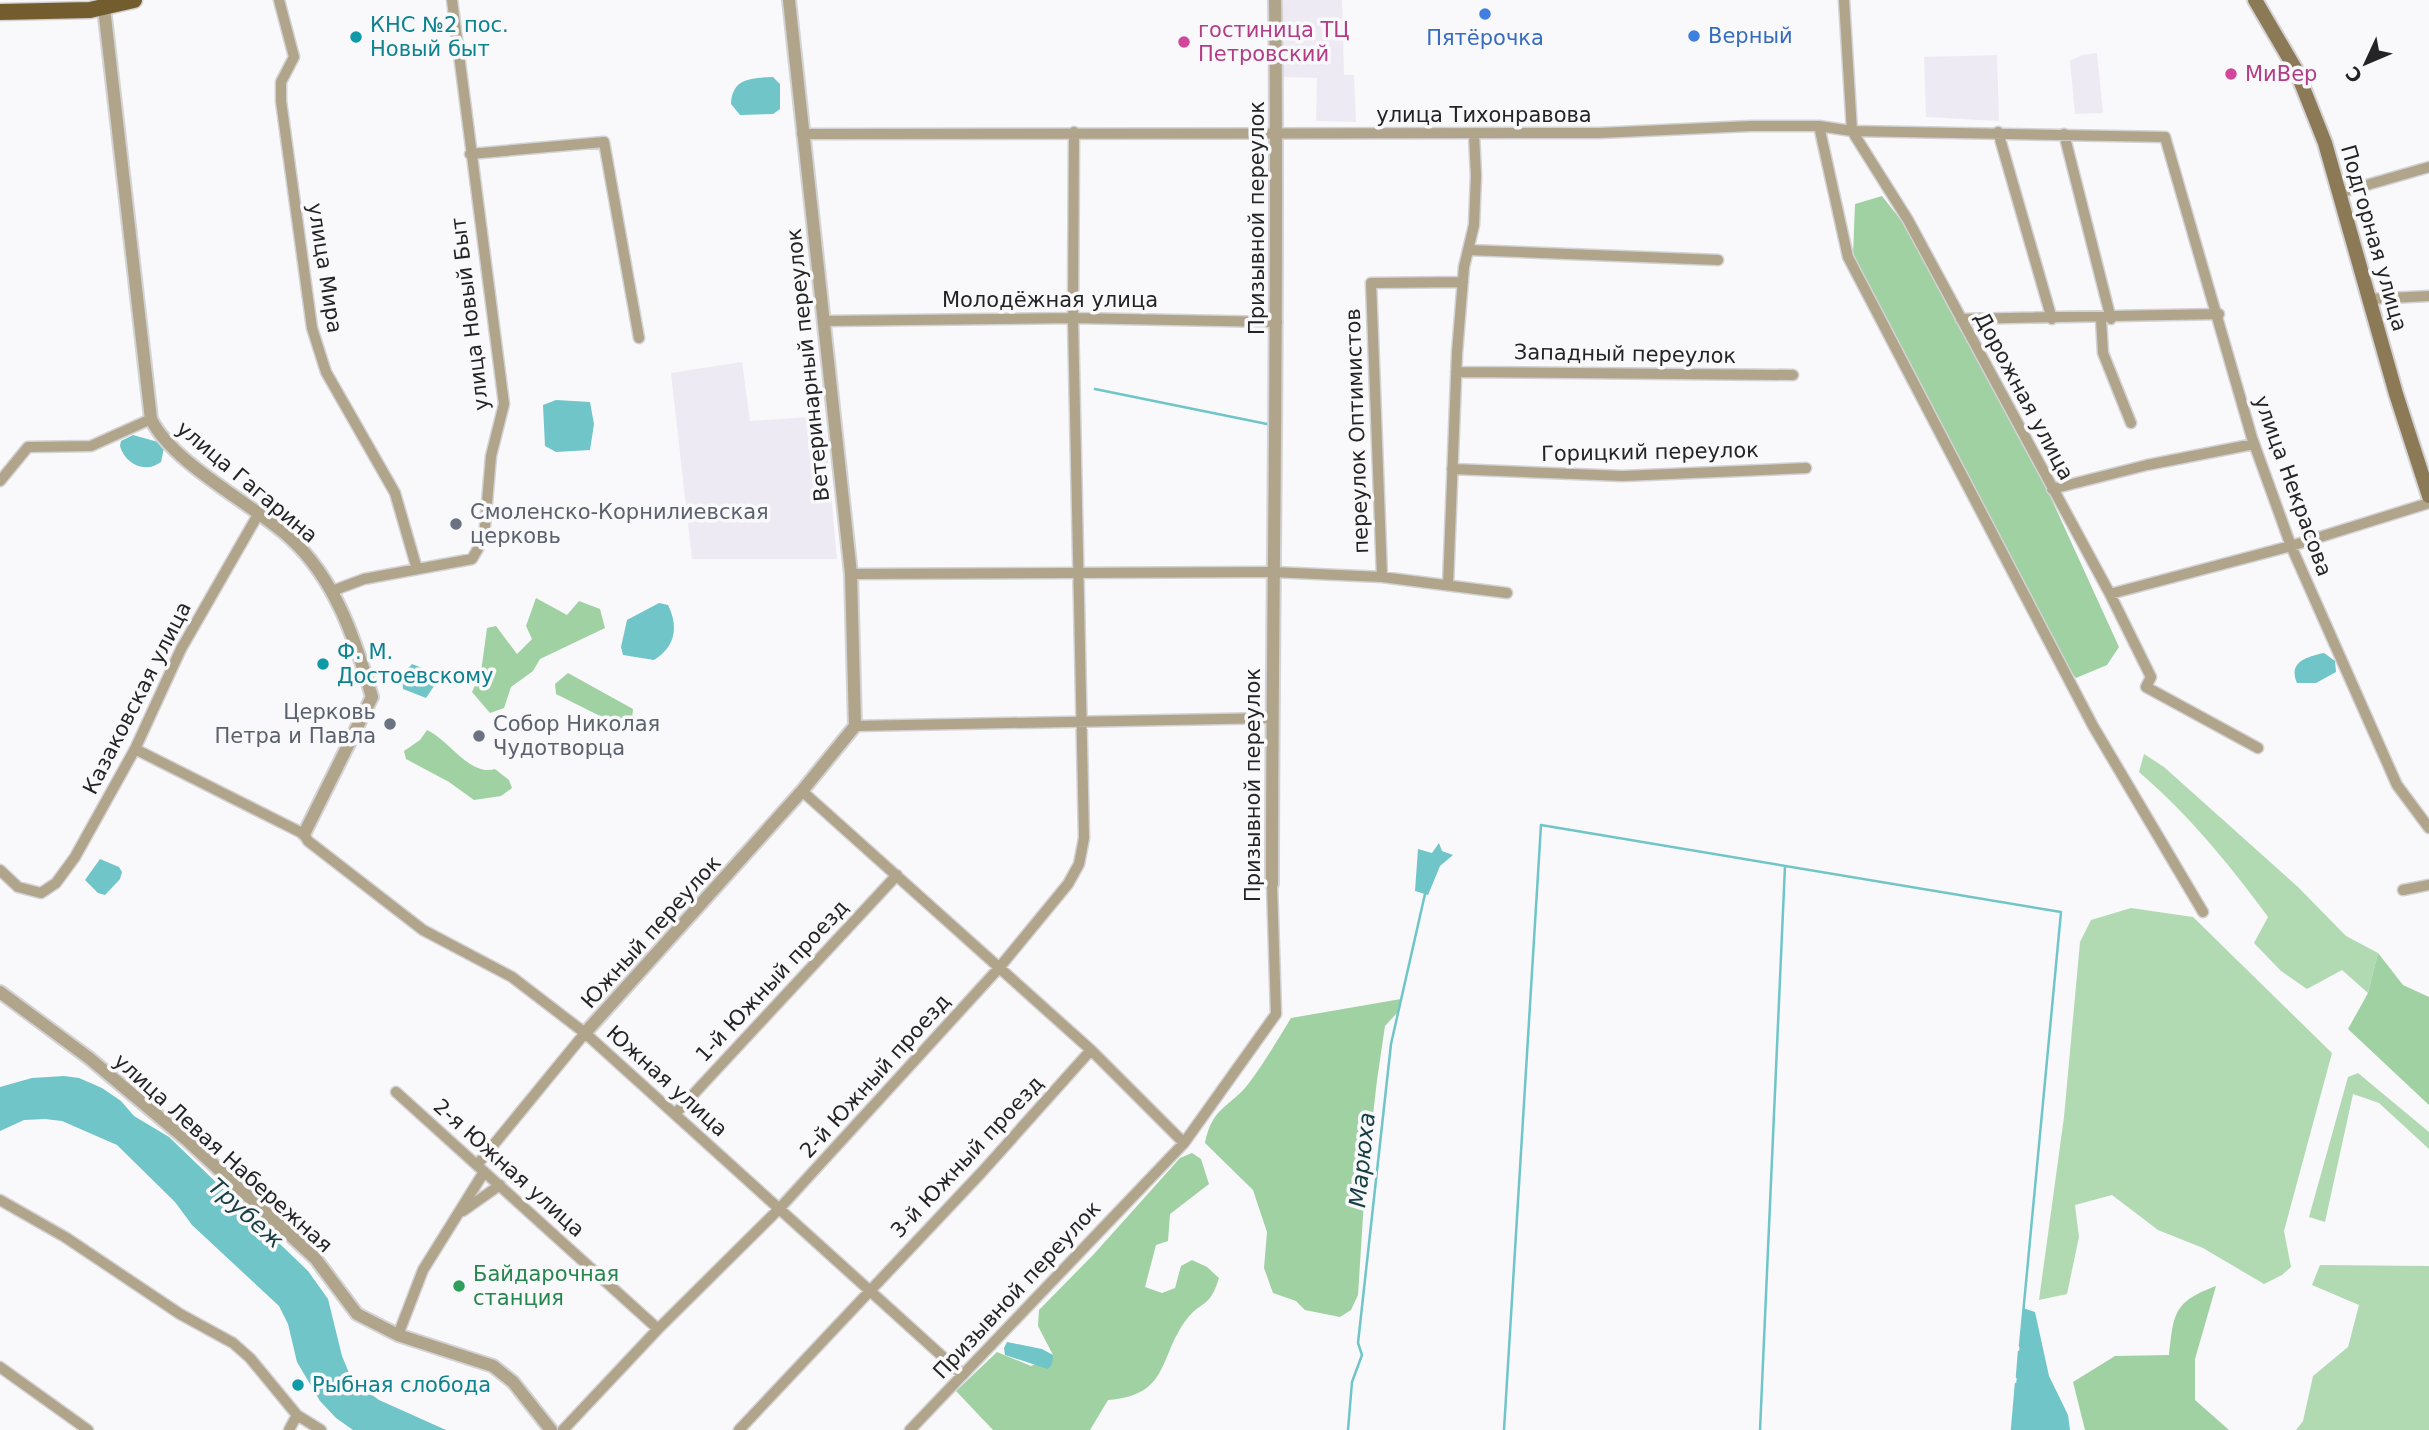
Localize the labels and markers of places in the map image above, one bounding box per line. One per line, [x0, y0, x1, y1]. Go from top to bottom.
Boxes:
marker: Пятёрочка [1477, 6, 1493, 22]
place label: КНС №2 пос. Новый быт [370, 13, 509, 61]
place label: гостиница ТЦ Петровский [1198, 18, 1350, 66]
place label: Верный [1708, 24, 1793, 48]
place label: Пятёрочка [1426, 26, 1544, 50]
marker: Верный [1686, 28, 1702, 44]
marker: КНС №2 пос. Новый быт [348, 29, 364, 45]
marker: гостиница ТЦ Петровский [1176, 34, 1192, 50]
place label: МиВер [2245, 62, 2317, 86]
marker: МиВер [2223, 66, 2239, 82]
place label: Смоленско-Корнилиевская церковь [470, 500, 769, 548]
marker: Смоленско-Корнилиевская церковь [448, 516, 464, 532]
place label: Ф. М. Достоевскому [337, 640, 494, 688]
marker: Ф. М. Достоевскому [315, 656, 331, 672]
place label: Церковь Петра и Павла [215, 700, 376, 748]
place label: Собор Николая Чудотворца [493, 712, 660, 760]
marker: Церковь Петра и Павла [382, 716, 398, 732]
marker: Собор Николая Чудотворца [471, 728, 487, 744]
place label: Байдарочная станция [473, 1262, 619, 1310]
marker: Байдарочная станция [451, 1278, 467, 1294]
place label: Рыбная слобода [312, 1373, 491, 1397]
marker: Рыбная слобода [290, 1377, 306, 1393]

